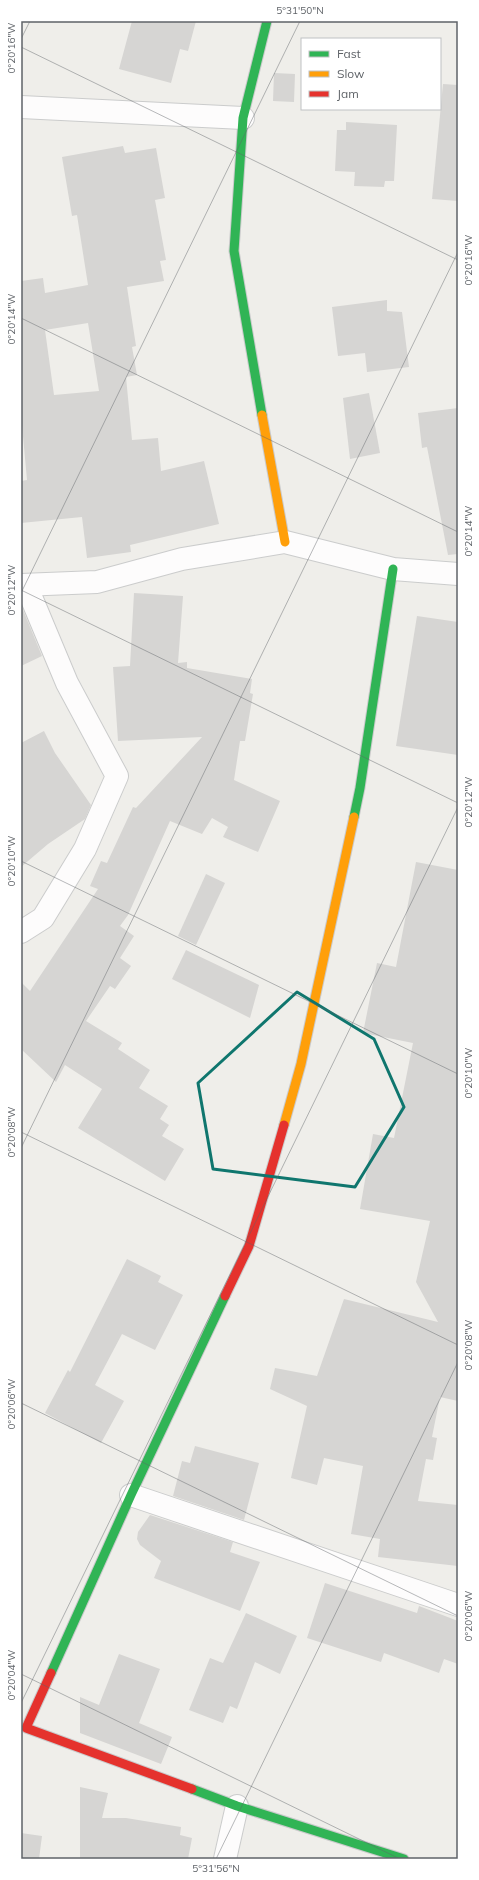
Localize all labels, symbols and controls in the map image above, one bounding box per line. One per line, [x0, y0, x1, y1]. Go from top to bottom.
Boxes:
text: 5°31'50"N [276, 4, 324, 17]
text: 0°20'16"W [5, 23, 18, 73]
legend [301, 38, 441, 110]
text: Fast [337, 46, 361, 61]
text: Slow [337, 66, 365, 81]
text: Jam [337, 86, 359, 101]
text: 0°20'16"W [462, 235, 475, 285]
text: 0°20'14"W [5, 294, 18, 344]
text: 0°20'14"W [462, 506, 475, 556]
text: 0°20'12"W [5, 565, 18, 615]
text: 0°20'12"W [462, 777, 475, 827]
text: 0°20'10"W [5, 836, 18, 886]
text: 0°20'10"W [462, 1048, 475, 1098]
text: 0°20'08"W [5, 1107, 18, 1157]
text: 0°20'08"W [462, 1320, 475, 1370]
text: 0°20'06"W [5, 1379, 18, 1429]
text: 0°20'06"W [462, 1591, 475, 1641]
text: 0°20'04"W [5, 1650, 18, 1700]
text: 5°31'56"N [192, 1862, 240, 1875]

